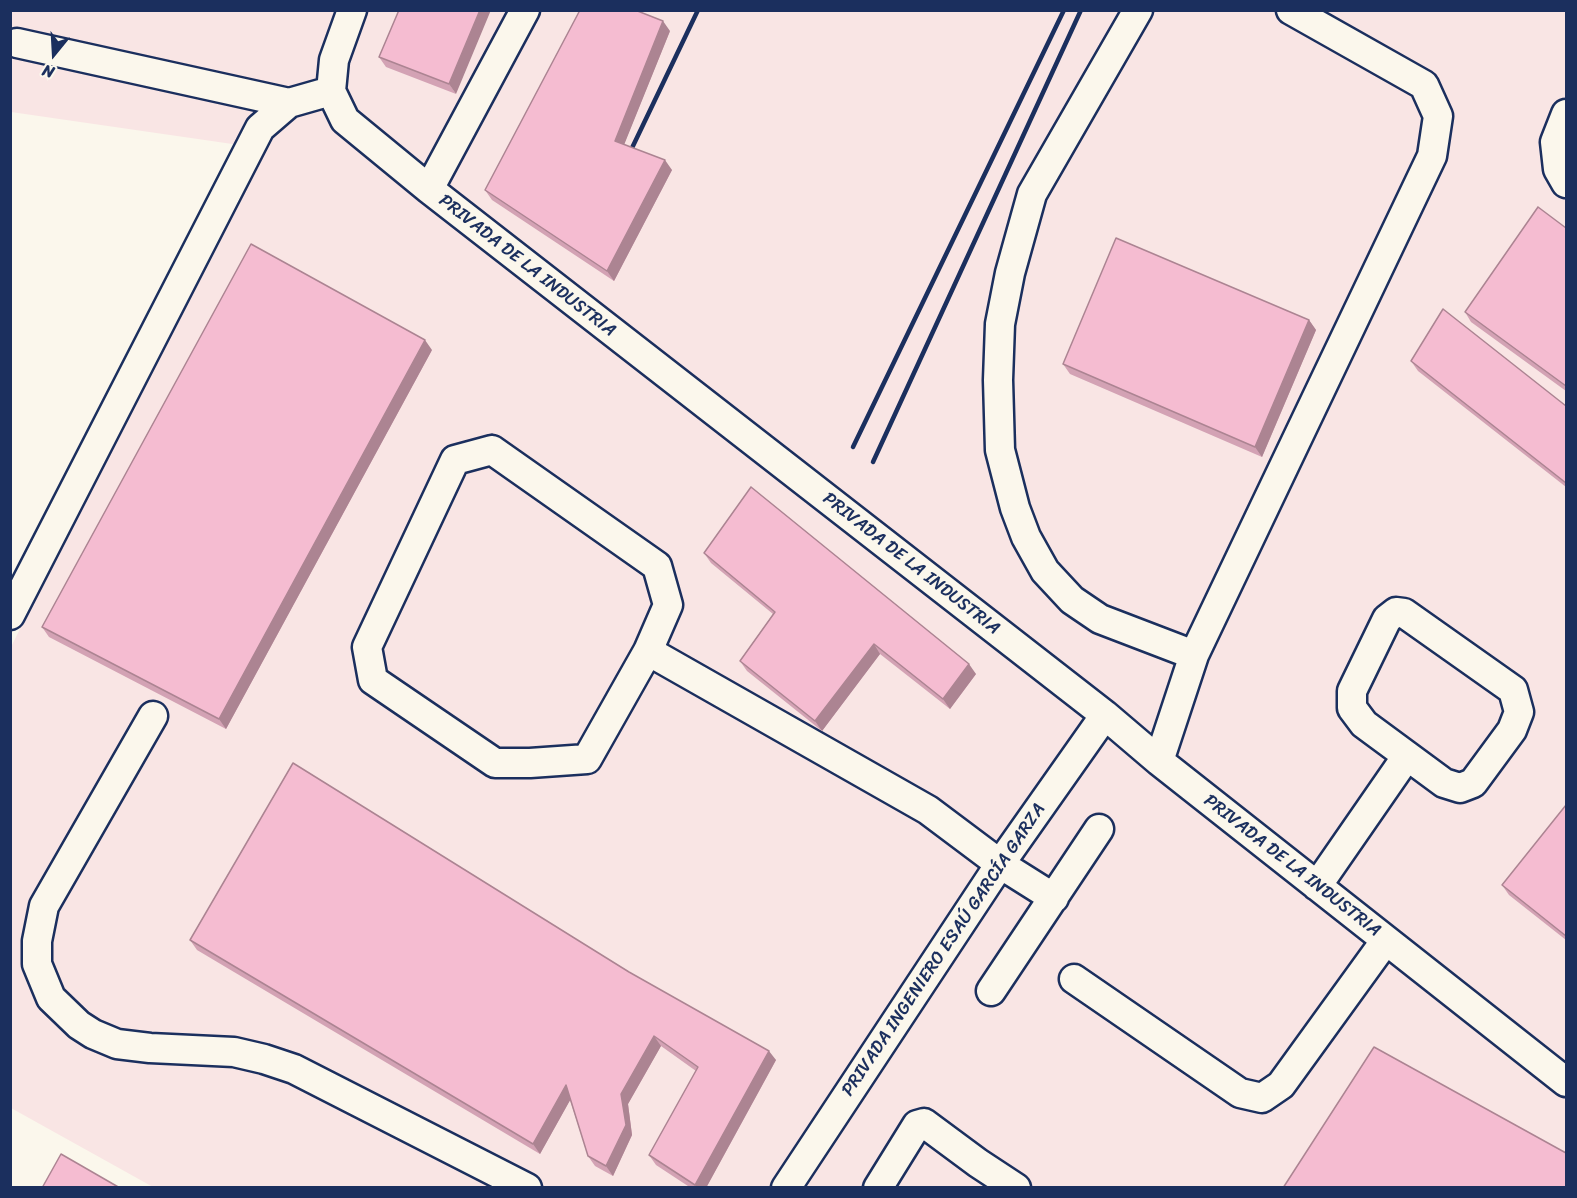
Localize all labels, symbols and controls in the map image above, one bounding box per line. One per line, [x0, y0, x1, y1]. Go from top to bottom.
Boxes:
north arrow [24, 24, 84, 84]
text: N [39, 56, 58, 87]
street label: PRIVADA DE LA INDUSTRIA [434, 190, 620, 342]
street label: PRIVADA DE LA INDUSTRIA [818, 488, 1004, 640]
street label: PRIVADA DE LA INDUSTRIA [1199, 790, 1385, 942]
street label: PRIVADA INGENIERO ESAÚ GARCÍA GARZA [838, 799, 1050, 1101]

